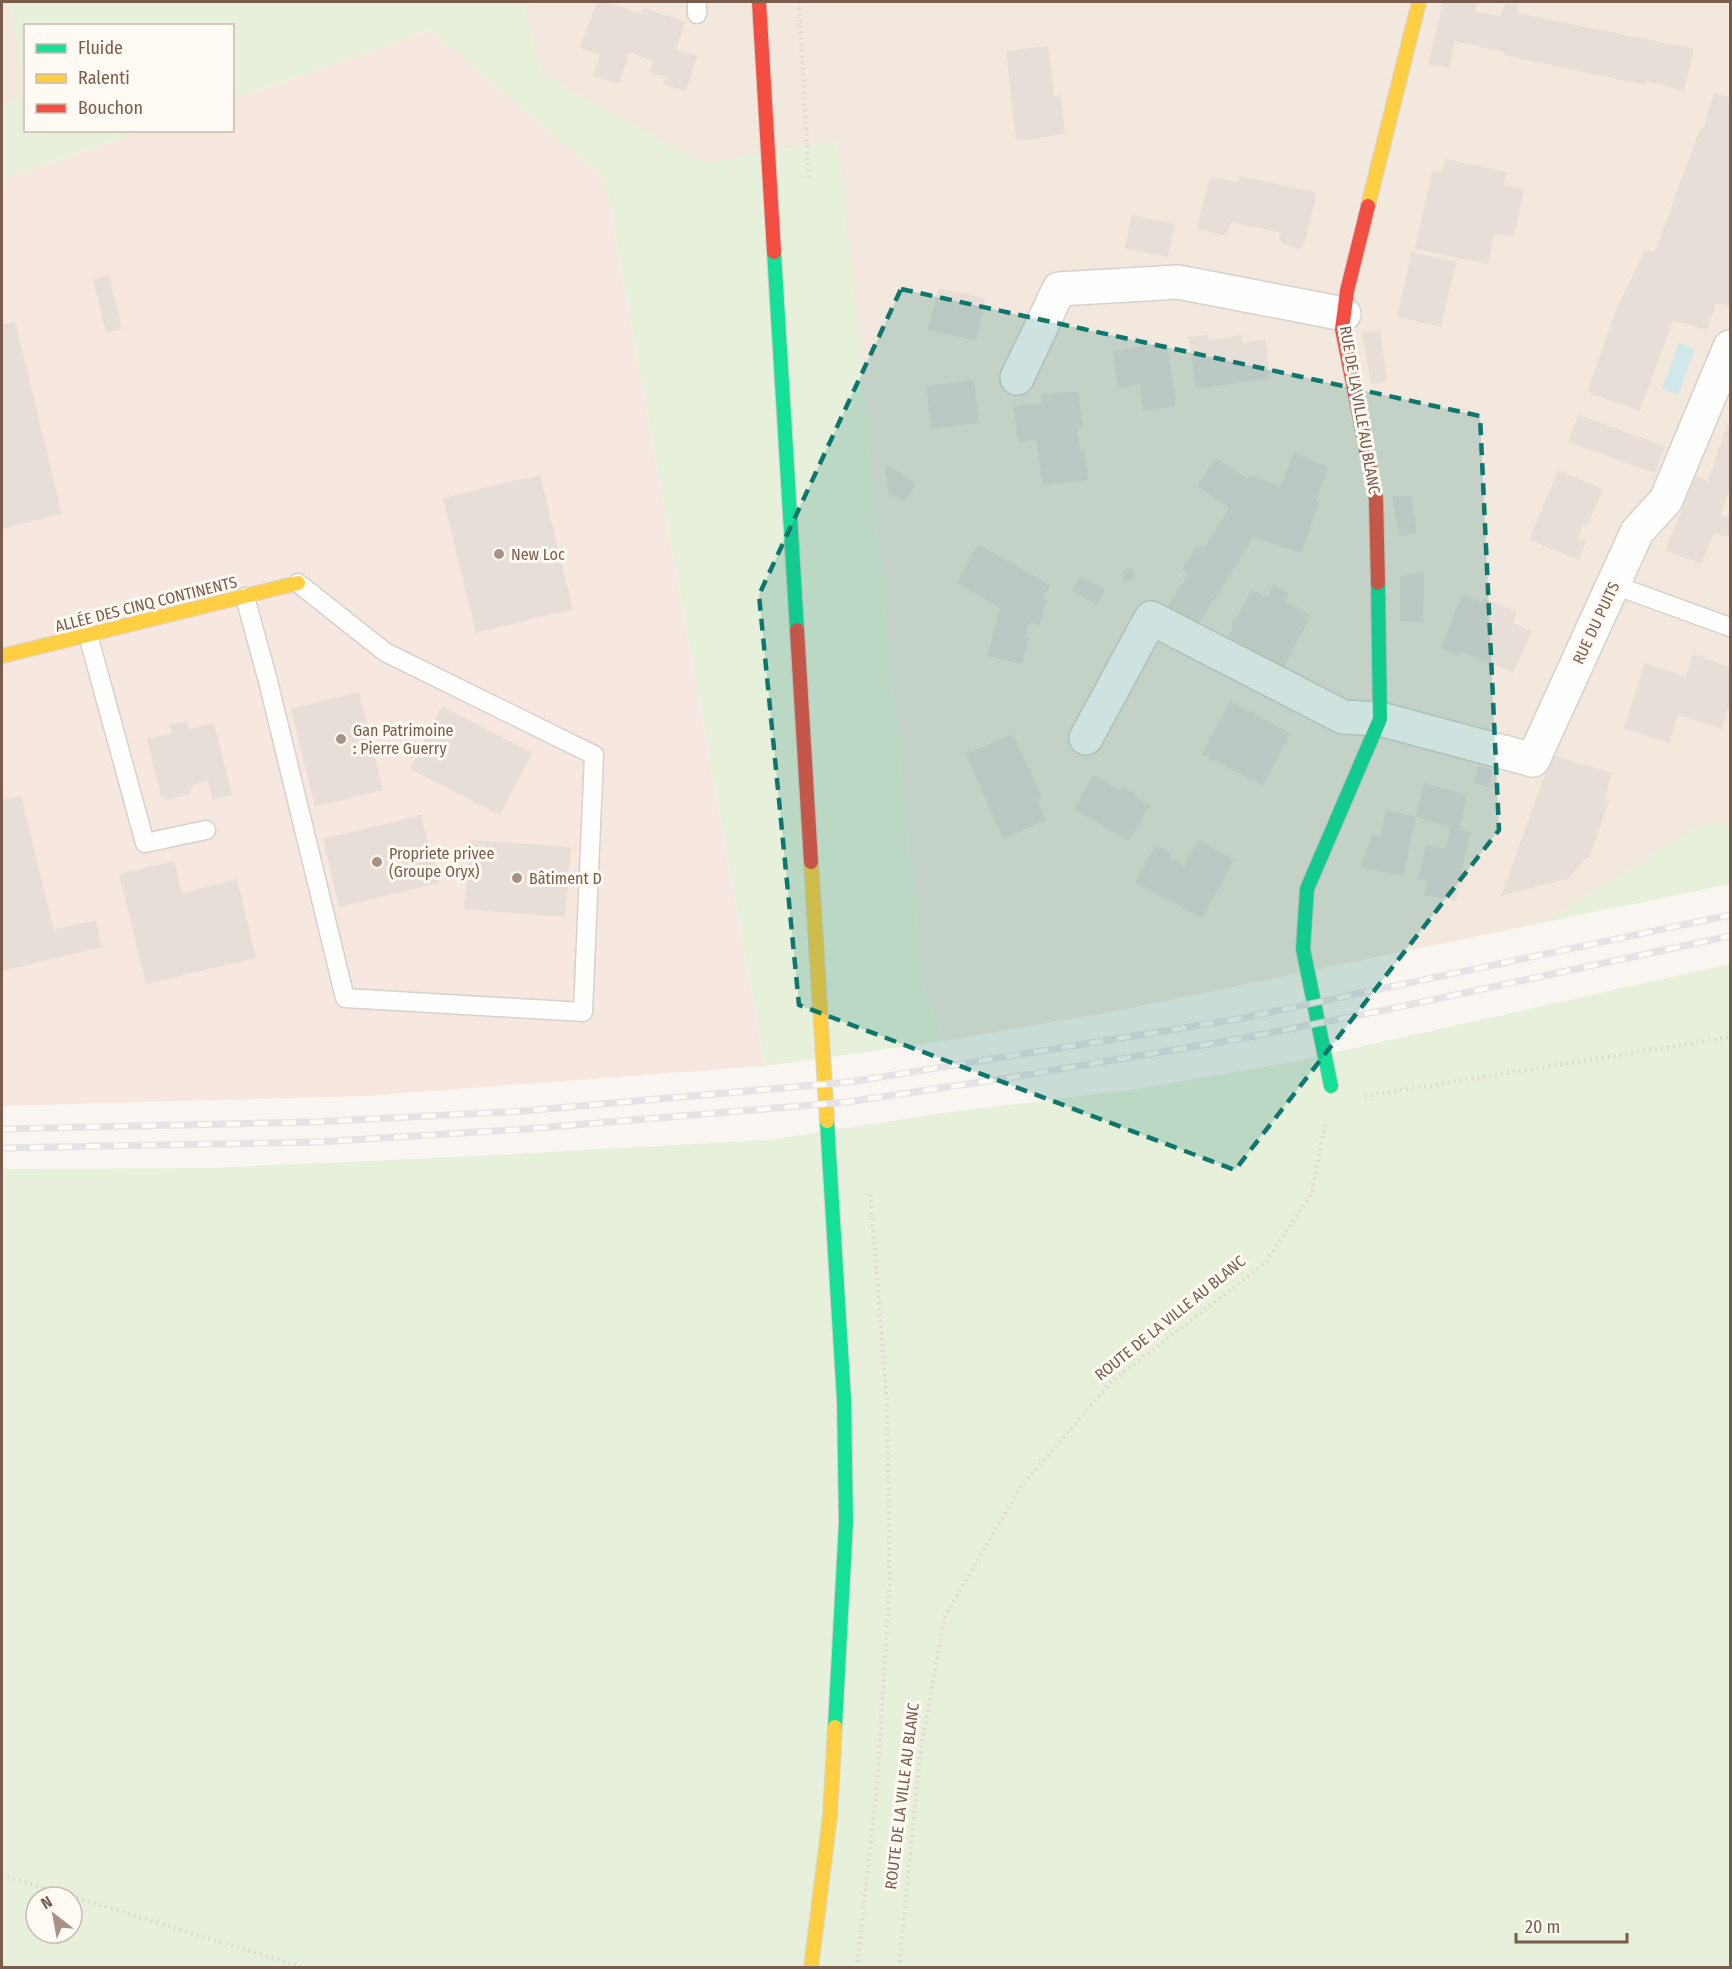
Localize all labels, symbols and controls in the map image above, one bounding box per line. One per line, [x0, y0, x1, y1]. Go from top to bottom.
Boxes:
legend [24, 24, 234, 132]
text: Fluide [78, 37, 123, 59]
text: Ralenti [78, 67, 130, 89]
text: Bouchon [78, 97, 143, 119]
street label: RUE DE LA VILLE AU BLANC [1336, 324, 1384, 496]
place label: New Loc [511, 545, 565, 564]
marker: New Loc [492, 547, 506, 561]
street label: ALLÉE DES CINQ CONTINENTS [53, 572, 239, 636]
street label: RUE DU PUITS [1569, 579, 1623, 667]
place label: Gan Patrimoine : Pierre Guerry [353, 721, 454, 758]
marker: Gan Patrimoine : Pierre Guerry [334, 732, 348, 746]
place label: Propriete privee (Groupe Oryx) [389, 844, 494, 881]
marker: Propriete privee (Groupe Oryx) [370, 855, 384, 869]
place label: Bâtiment D [529, 869, 602, 888]
marker: Bâtiment D [510, 871, 524, 885]
street label: ROUTE DE LA VILLE AU BLANC [1091, 1252, 1249, 1384]
street label: ROUTE DE LA VILLE AU BLANC [881, 1702, 923, 1890]
north arrow [24, 1885, 84, 1945]
text: N [38, 1892, 56, 1913]
scale bar [1516, 1906, 1627, 1944]
text: 20 m [1525, 1916, 1560, 1938]

